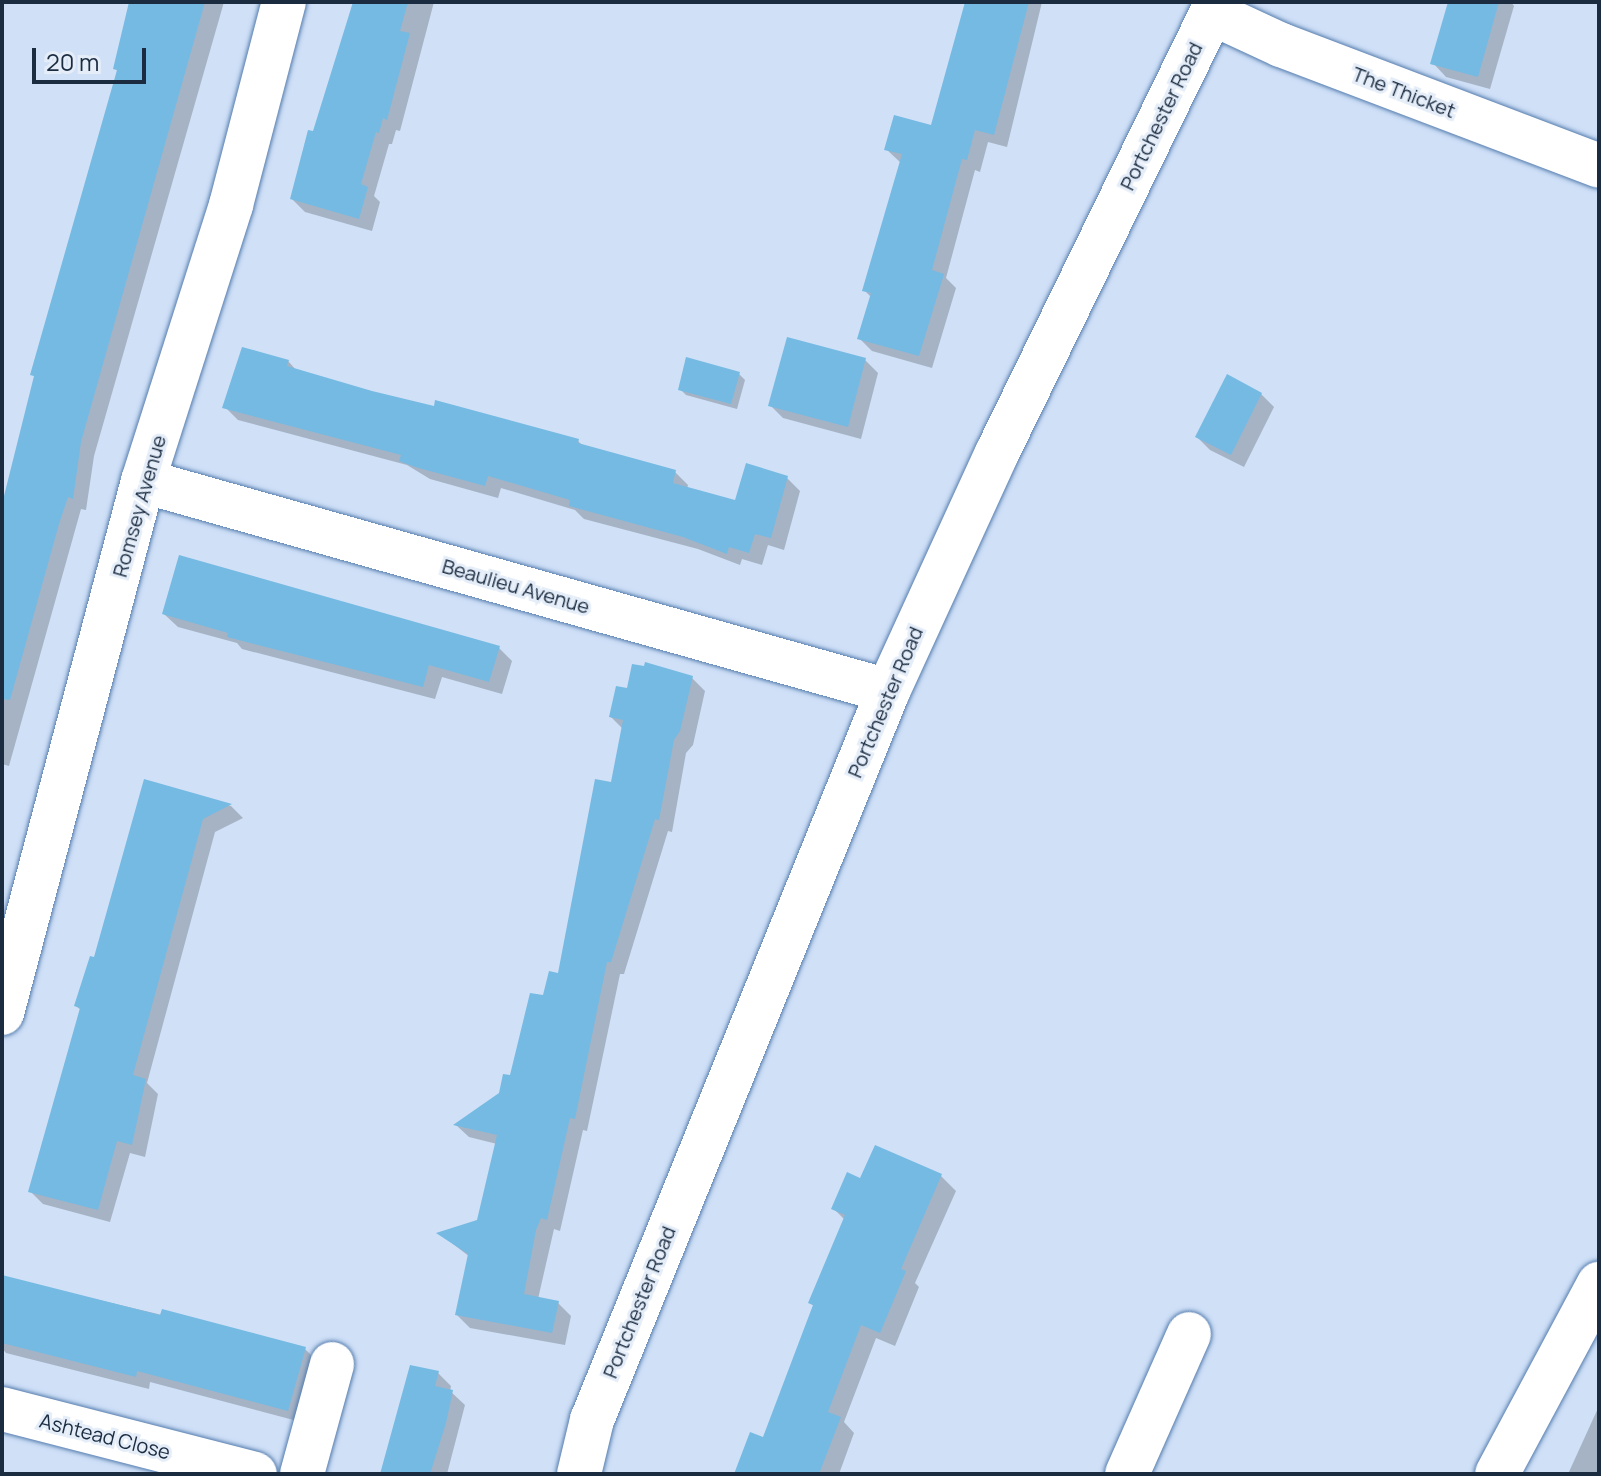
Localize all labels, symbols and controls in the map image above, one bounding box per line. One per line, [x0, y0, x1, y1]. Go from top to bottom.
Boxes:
scale bar [36, 32, 150, 82]
street label: Portchester Road [1115, 38, 1207, 194]
text: 20 m [46, 45, 99, 78]
street label: The Thicket [1349, 61, 1459, 123]
street label: Romsey Avenue [107, 432, 171, 580]
street label: Beaulieu Avenue [440, 553, 592, 619]
street label: Portchester Road [842, 623, 928, 781]
street label: Portchester Road [598, 1223, 680, 1381]
street label: Ashtead Close [37, 1408, 173, 1464]

